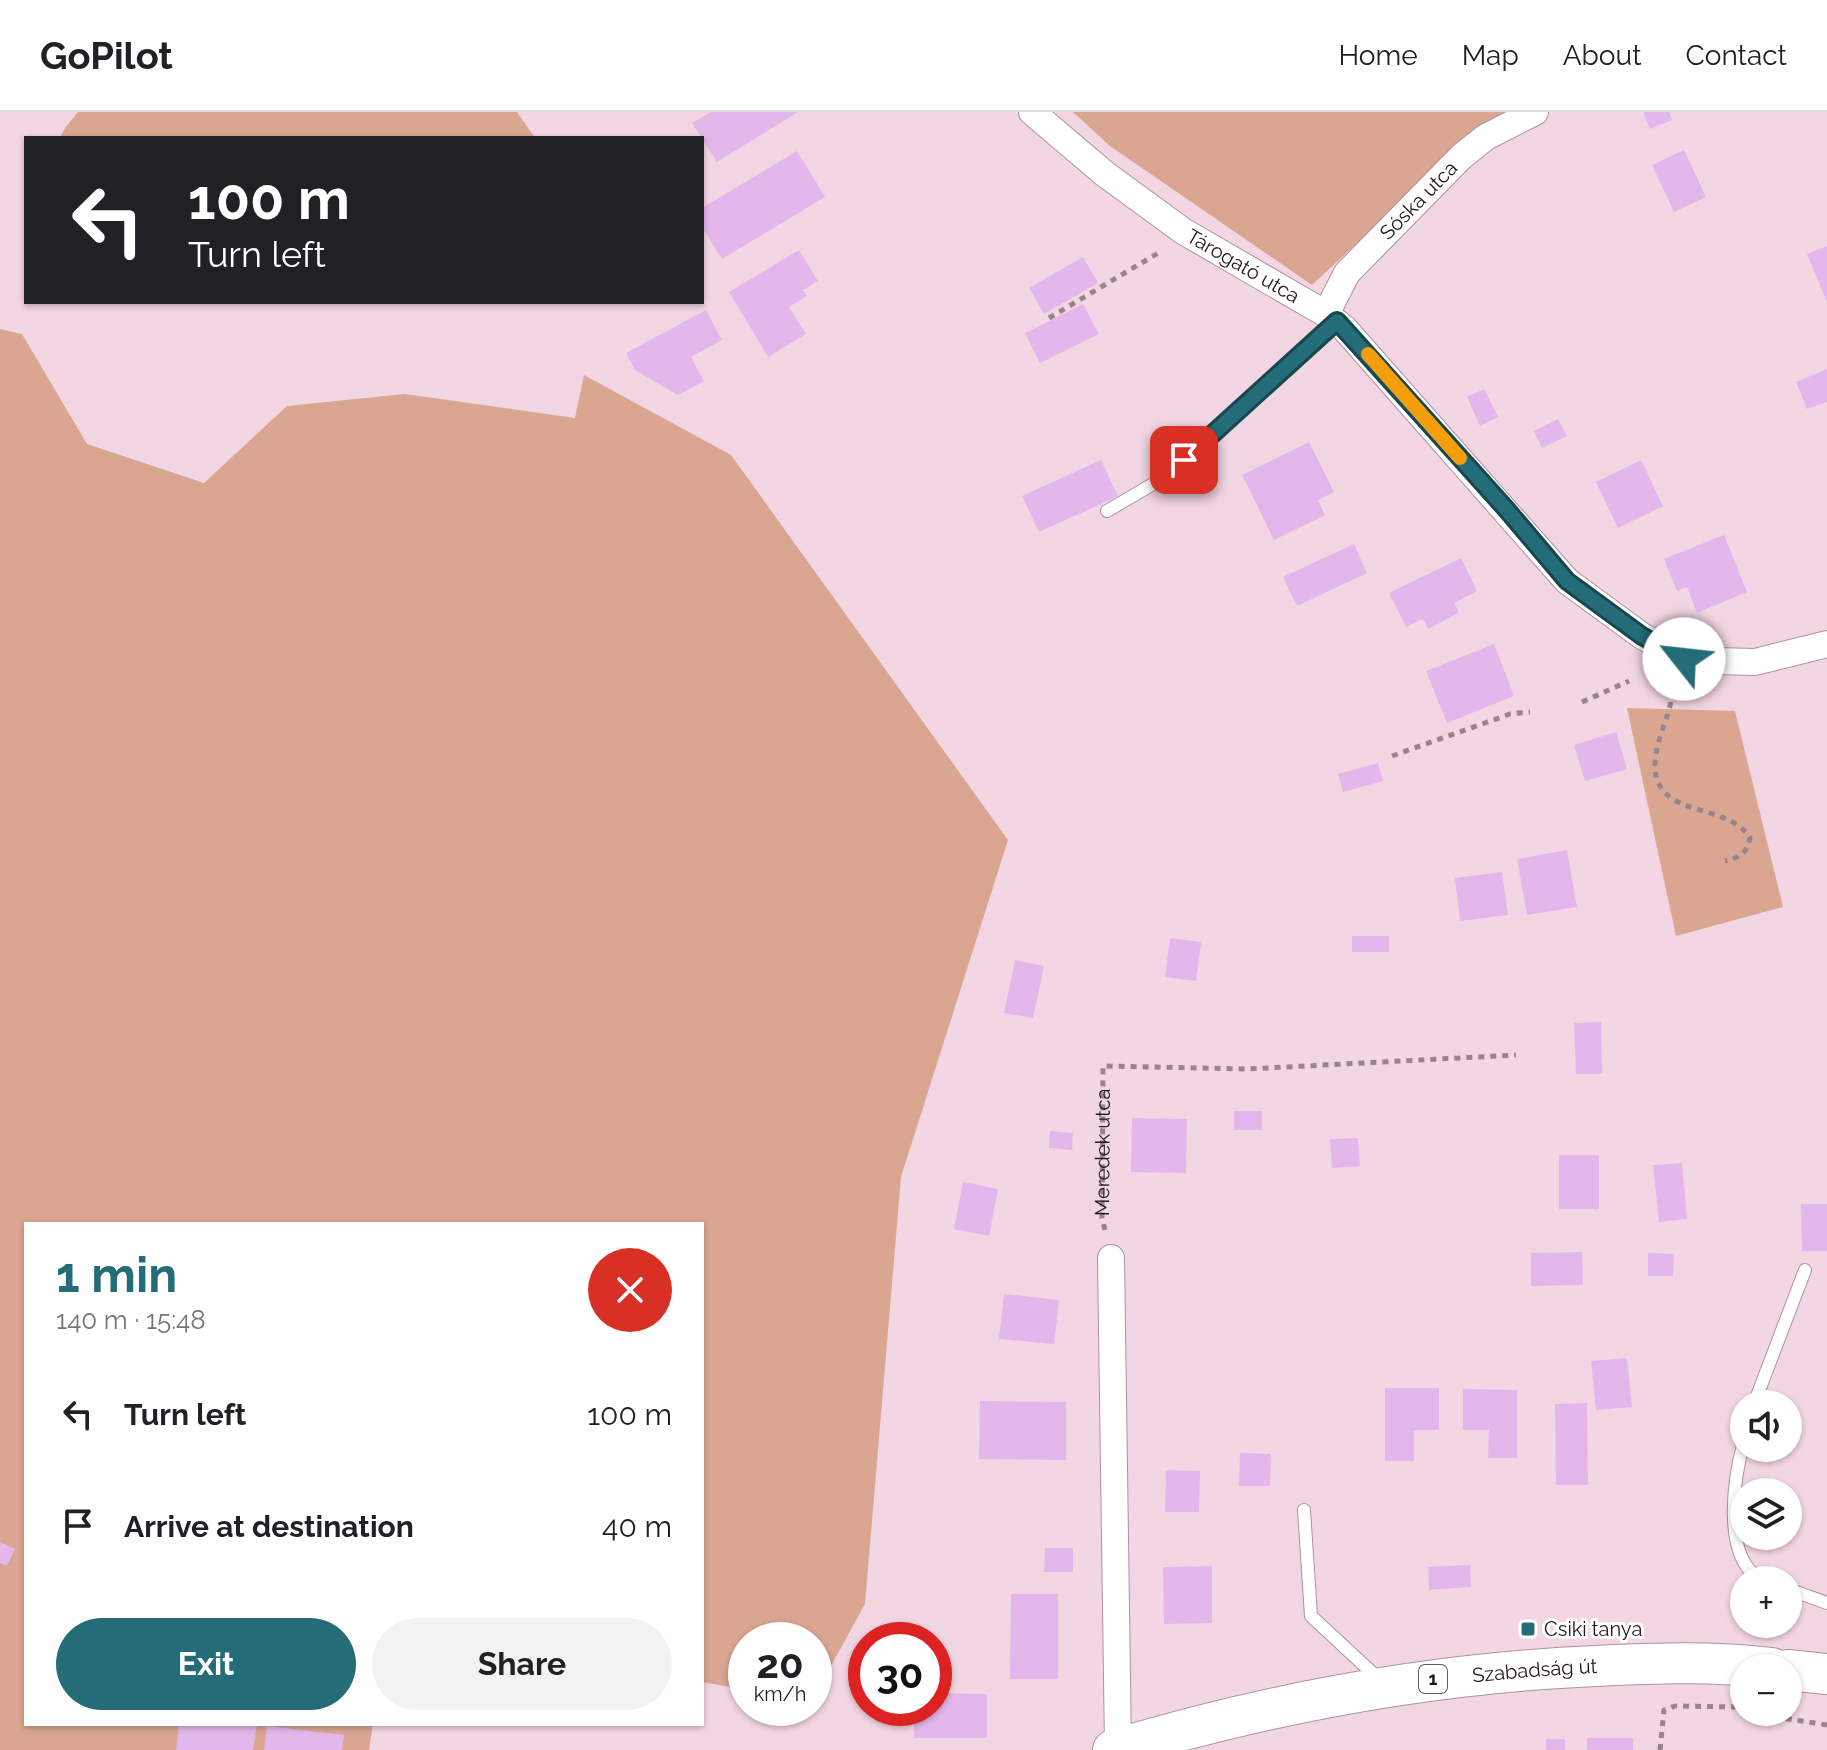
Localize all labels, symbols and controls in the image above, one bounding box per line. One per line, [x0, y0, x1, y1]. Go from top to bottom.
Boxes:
text: GoPilot [40, 33, 173, 78]
text: Home [1338, 39, 1418, 72]
text: Map [1462, 39, 1519, 72]
text: About [1563, 39, 1642, 72]
text: Contact [1686, 39, 1787, 72]
street label: Sóska utca [1375, 156, 1462, 245]
text: 100 m [188, 166, 350, 232]
icon: left [56, 168, 160, 272]
street label: Tárogató utca [1182, 224, 1304, 308]
text: Turn left [188, 233, 326, 275]
pin [1150, 426, 1218, 494]
icon: arrive [1162, 438, 1206, 482]
position arrow [1642, 617, 1726, 701]
street label: Meredek utca [1090, 1088, 1115, 1216]
text: 1 min [56, 1247, 177, 1303]
button: close [588, 1248, 672, 1332]
text: 140 m · 15:48 [56, 1305, 206, 1335]
map controls [1730, 1390, 1802, 1726]
button: sound [1730, 1390, 1802, 1462]
icon: left [56, 1392, 100, 1436]
text: Turn left [124, 1397, 246, 1432]
text: 100 m [587, 1397, 672, 1432]
button: layers [1730, 1478, 1802, 1550]
icon: arrive [56, 1504, 100, 1548]
text: Arrive at destination [124, 1509, 414, 1544]
text: 40 m [602, 1509, 672, 1544]
button: + [1730, 1566, 1802, 1638]
place label: Csiki tanya [1544, 1617, 1642, 1641]
button: Exit [56, 1618, 356, 1710]
button: Share [372, 1618, 672, 1710]
marker: Csiki tanya [1519, 1620, 1537, 1638]
speed limit sign: 30 [848, 1622, 952, 1726]
text: 20 [756, 1640, 804, 1687]
street label: Szabadság út [1471, 1654, 1598, 1688]
button: − [1730, 1654, 1802, 1726]
road number: 1 [1419, 1665, 1447, 1693]
text: km/h [754, 1682, 806, 1706]

